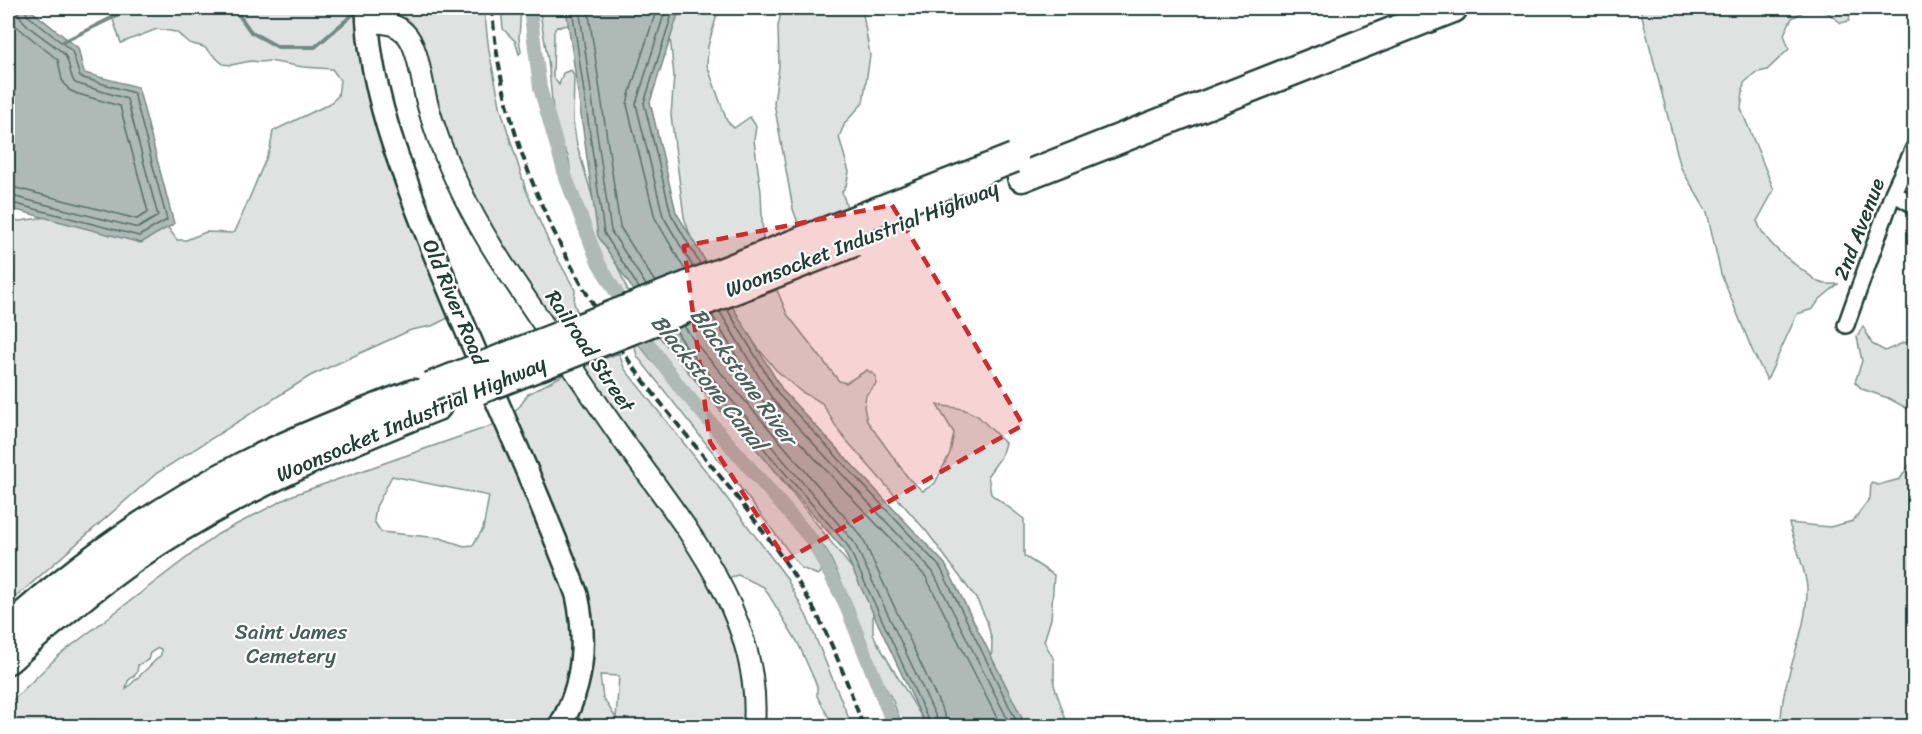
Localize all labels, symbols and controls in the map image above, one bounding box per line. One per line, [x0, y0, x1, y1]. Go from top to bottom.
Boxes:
street label: Woonsocket Industrial Highway [720, 169, 1005, 309]
street label: 2nd Avenue [1822, 172, 1896, 286]
street label: Old River Road [411, 233, 499, 373]
street label: Railroad Street [535, 282, 646, 422]
water label: Blackstone River [680, 299, 810, 457]
water label: Blackstone Canal [641, 305, 779, 463]
street label: Woonsocket Industrial Highway [270, 345, 552, 493]
park label: Saint James Cemetery [235, 613, 348, 675]

